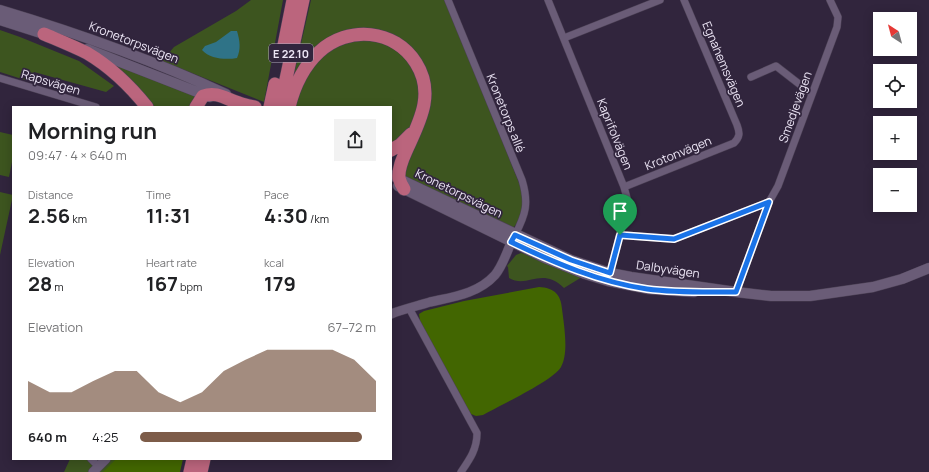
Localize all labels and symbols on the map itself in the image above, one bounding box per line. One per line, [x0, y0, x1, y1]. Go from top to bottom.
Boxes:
north arrow [873, 12, 917, 56]
street label: Kronetorpsvägen [87, 17, 181, 67]
street label: Egnahemsvägen [698, 19, 750, 109]
road number: E 22.10 [269, 44, 313, 62]
street label: Rapsvägen [19, 65, 83, 99]
street label: Smedjevägen [774, 69, 816, 145]
street label: Kronetorps allé [482, 71, 530, 155]
street label: Kaprifolvägen [593, 96, 637, 172]
street label: Krotonvägen [642, 132, 714, 174]
street label: Kronetorpsvägen [413, 165, 505, 221]
pin [603, 194, 637, 235]
street label: Dalbyvägen [635, 256, 701, 282]

